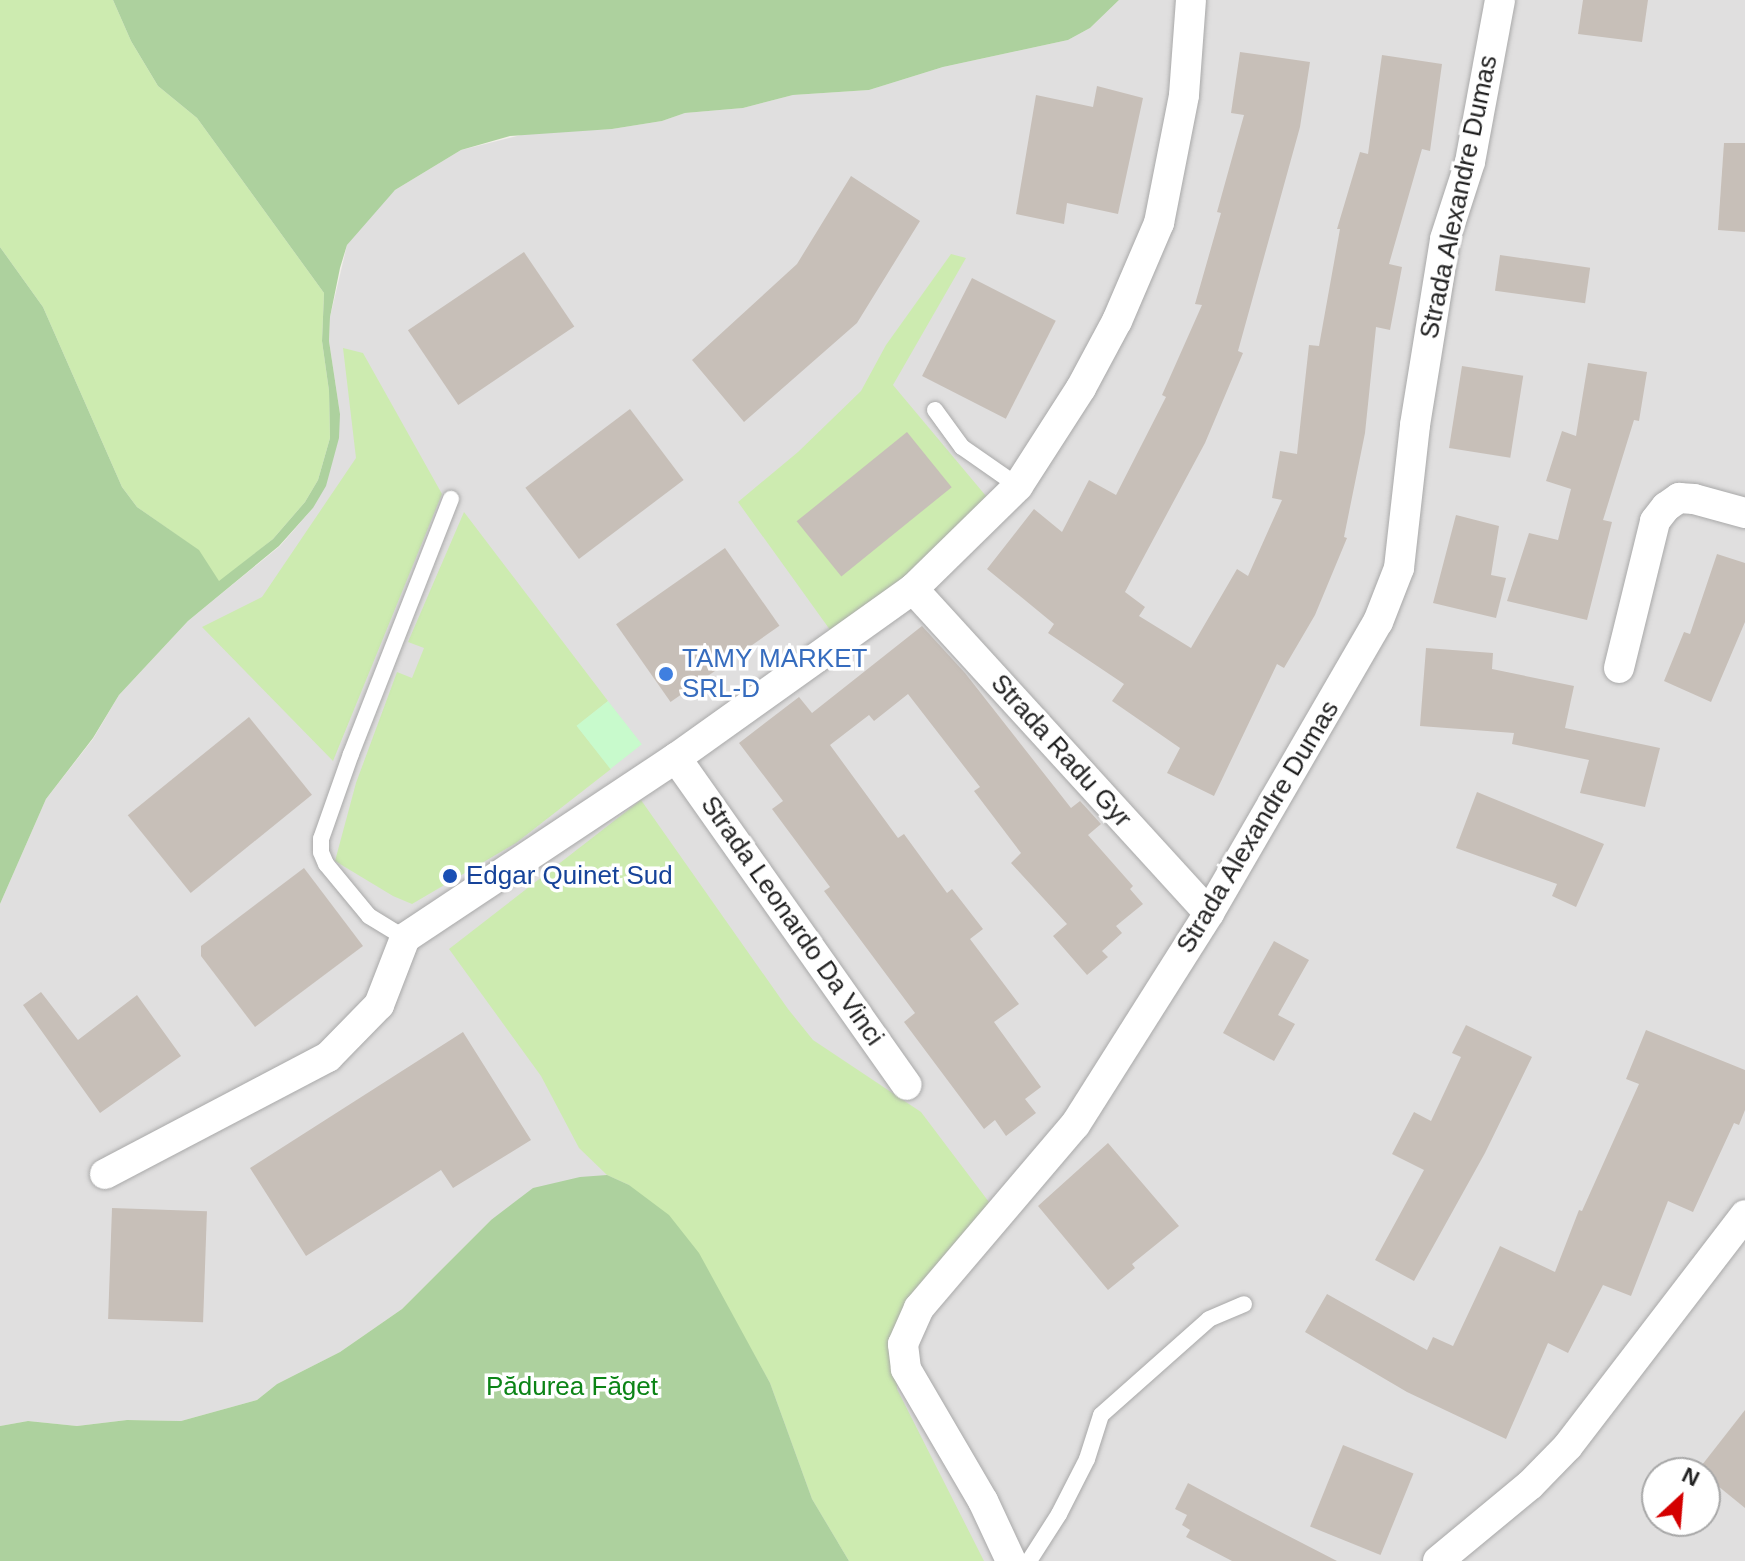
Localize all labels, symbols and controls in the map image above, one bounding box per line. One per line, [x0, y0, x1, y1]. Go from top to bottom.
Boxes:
street label: Strada Alexandre Dumas [1414, 52, 1504, 342]
place label: TAMY MARKET SRL-D [682, 643, 868, 704]
marker: TAMY MARKET SRL-D [657, 665, 675, 683]
street label: Strada Radu Gyr [984, 668, 1138, 834]
street label: Strada Alexandre Dumas [1170, 694, 1346, 960]
street label: Strada Leonardo Da Vinci [694, 790, 890, 1052]
place label: Edgar Quinet Sud [466, 860, 673, 892]
marker: Edgar Quinet Sud [441, 867, 459, 885]
park label: Pădurea Făget [486, 1371, 658, 1403]
north arrow [1641, 1457, 1721, 1537]
text: N [1678, 1462, 1703, 1491]

